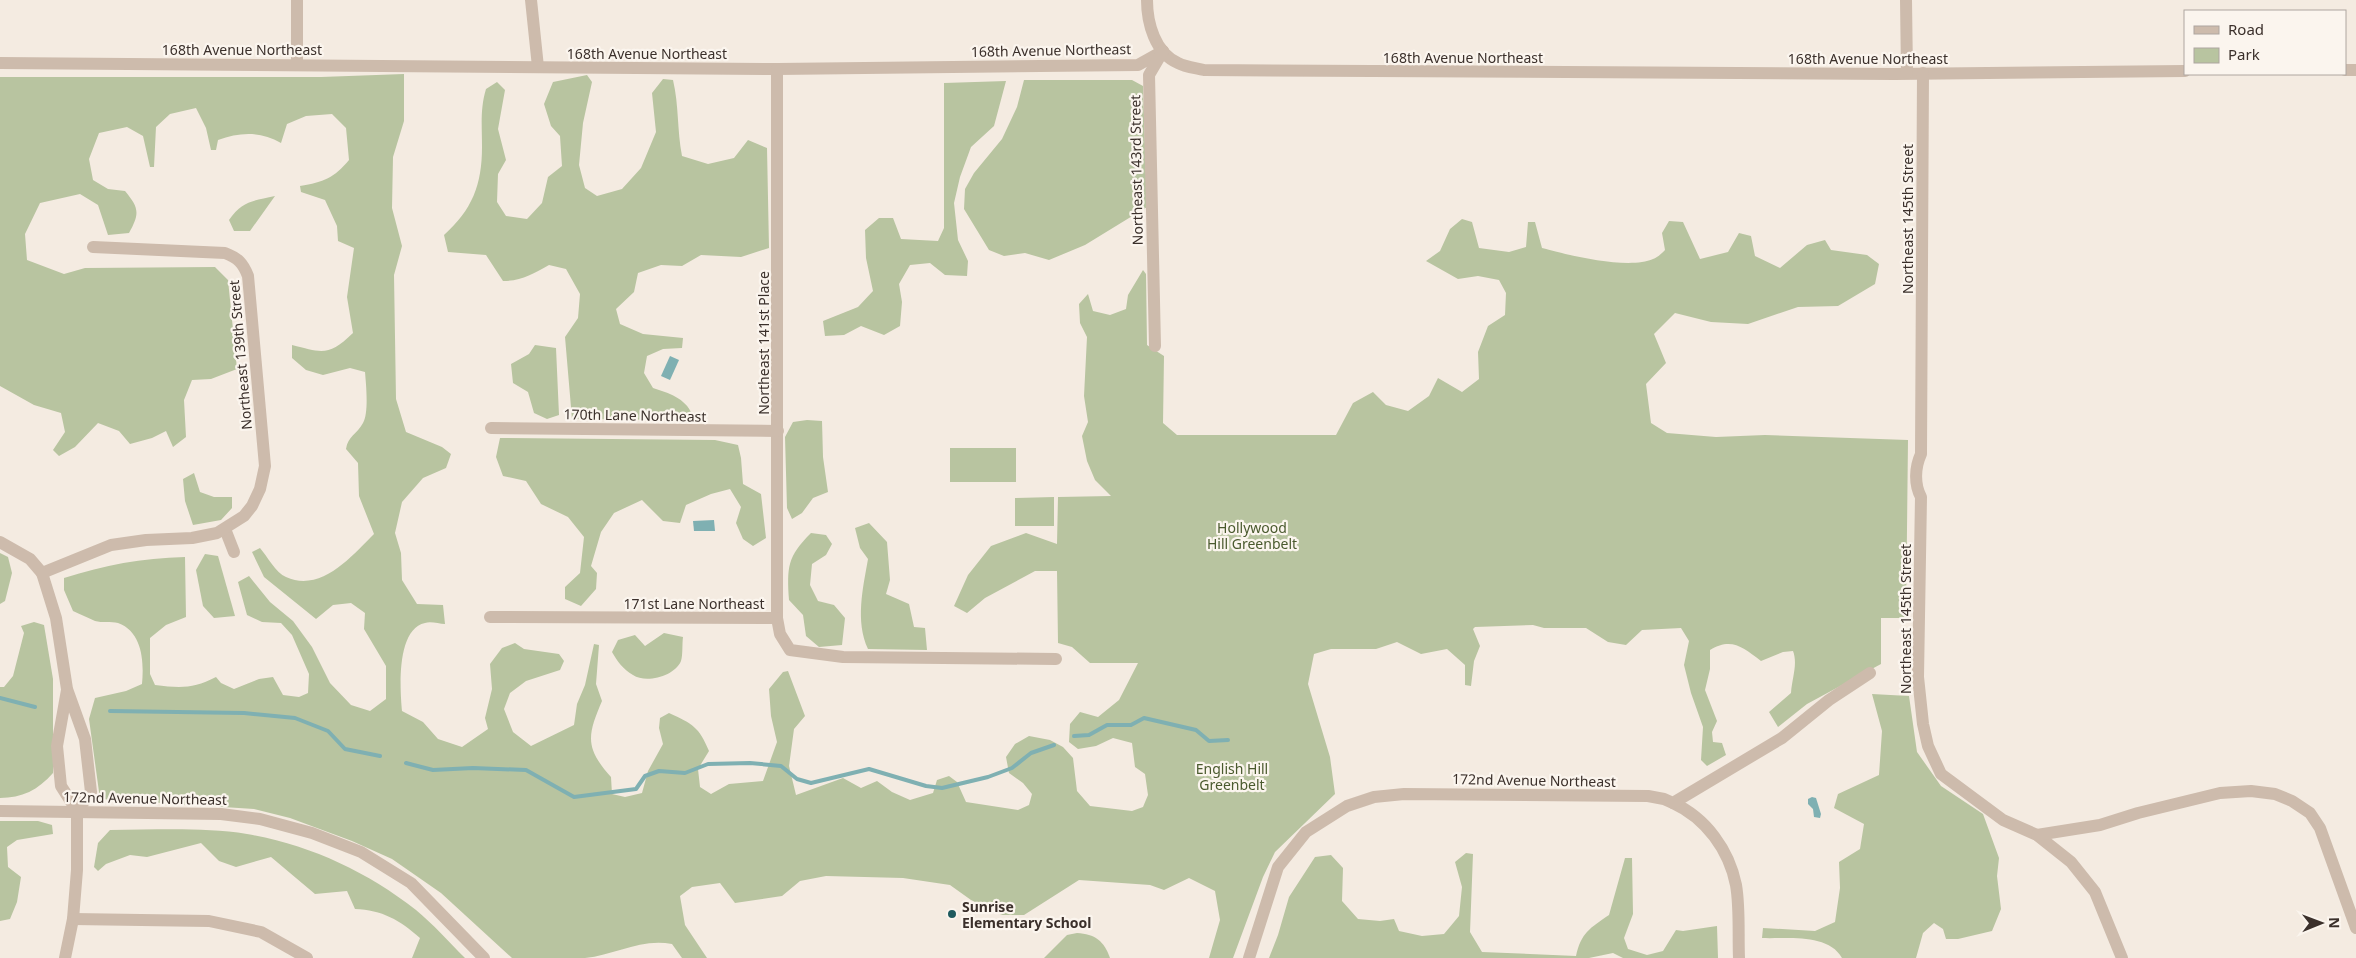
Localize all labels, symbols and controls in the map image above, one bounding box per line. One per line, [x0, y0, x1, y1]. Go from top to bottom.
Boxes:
legend [2184, 10, 2346, 75]
text: Road [2228, 19, 2264, 39]
street label: 168th Avenue Northeast [971, 39, 1131, 61]
street label: 168th Avenue Northeast [162, 40, 322, 59]
street label: 168th Avenue Northeast [567, 44, 727, 63]
text: Park [2228, 44, 2260, 64]
street label: 168th Avenue Northeast [1383, 48, 1543, 67]
street label: 168th Avenue Northeast [1788, 49, 1948, 68]
street label: Northeast 143rd Street [1125, 95, 1147, 245]
street label: Northeast 145th Street [1898, 144, 1917, 294]
street label: Northeast 141st Place [754, 271, 773, 415]
street label: Northeast 139th Street [224, 279, 256, 431]
street label: 170th Lane Northeast [563, 404, 707, 426]
park label: Hollywood Hill Greenbelt [1207, 518, 1297, 553]
street label: Northeast 145th Street [1896, 544, 1915, 694]
street label: 171st Lane Northeast [624, 594, 764, 613]
park label: English Hill Greenbelt [1196, 759, 1268, 794]
street label: 172nd Avenue Northeast [1452, 769, 1616, 791]
street label: 172nd Avenue Northeast [63, 787, 227, 809]
place label: Sunrise Elementary School [962, 897, 1092, 932]
north arrow [2296, 898, 2346, 948]
marker: Sunrise Elementary School [946, 908, 958, 920]
text: N [2325, 917, 2344, 929]

